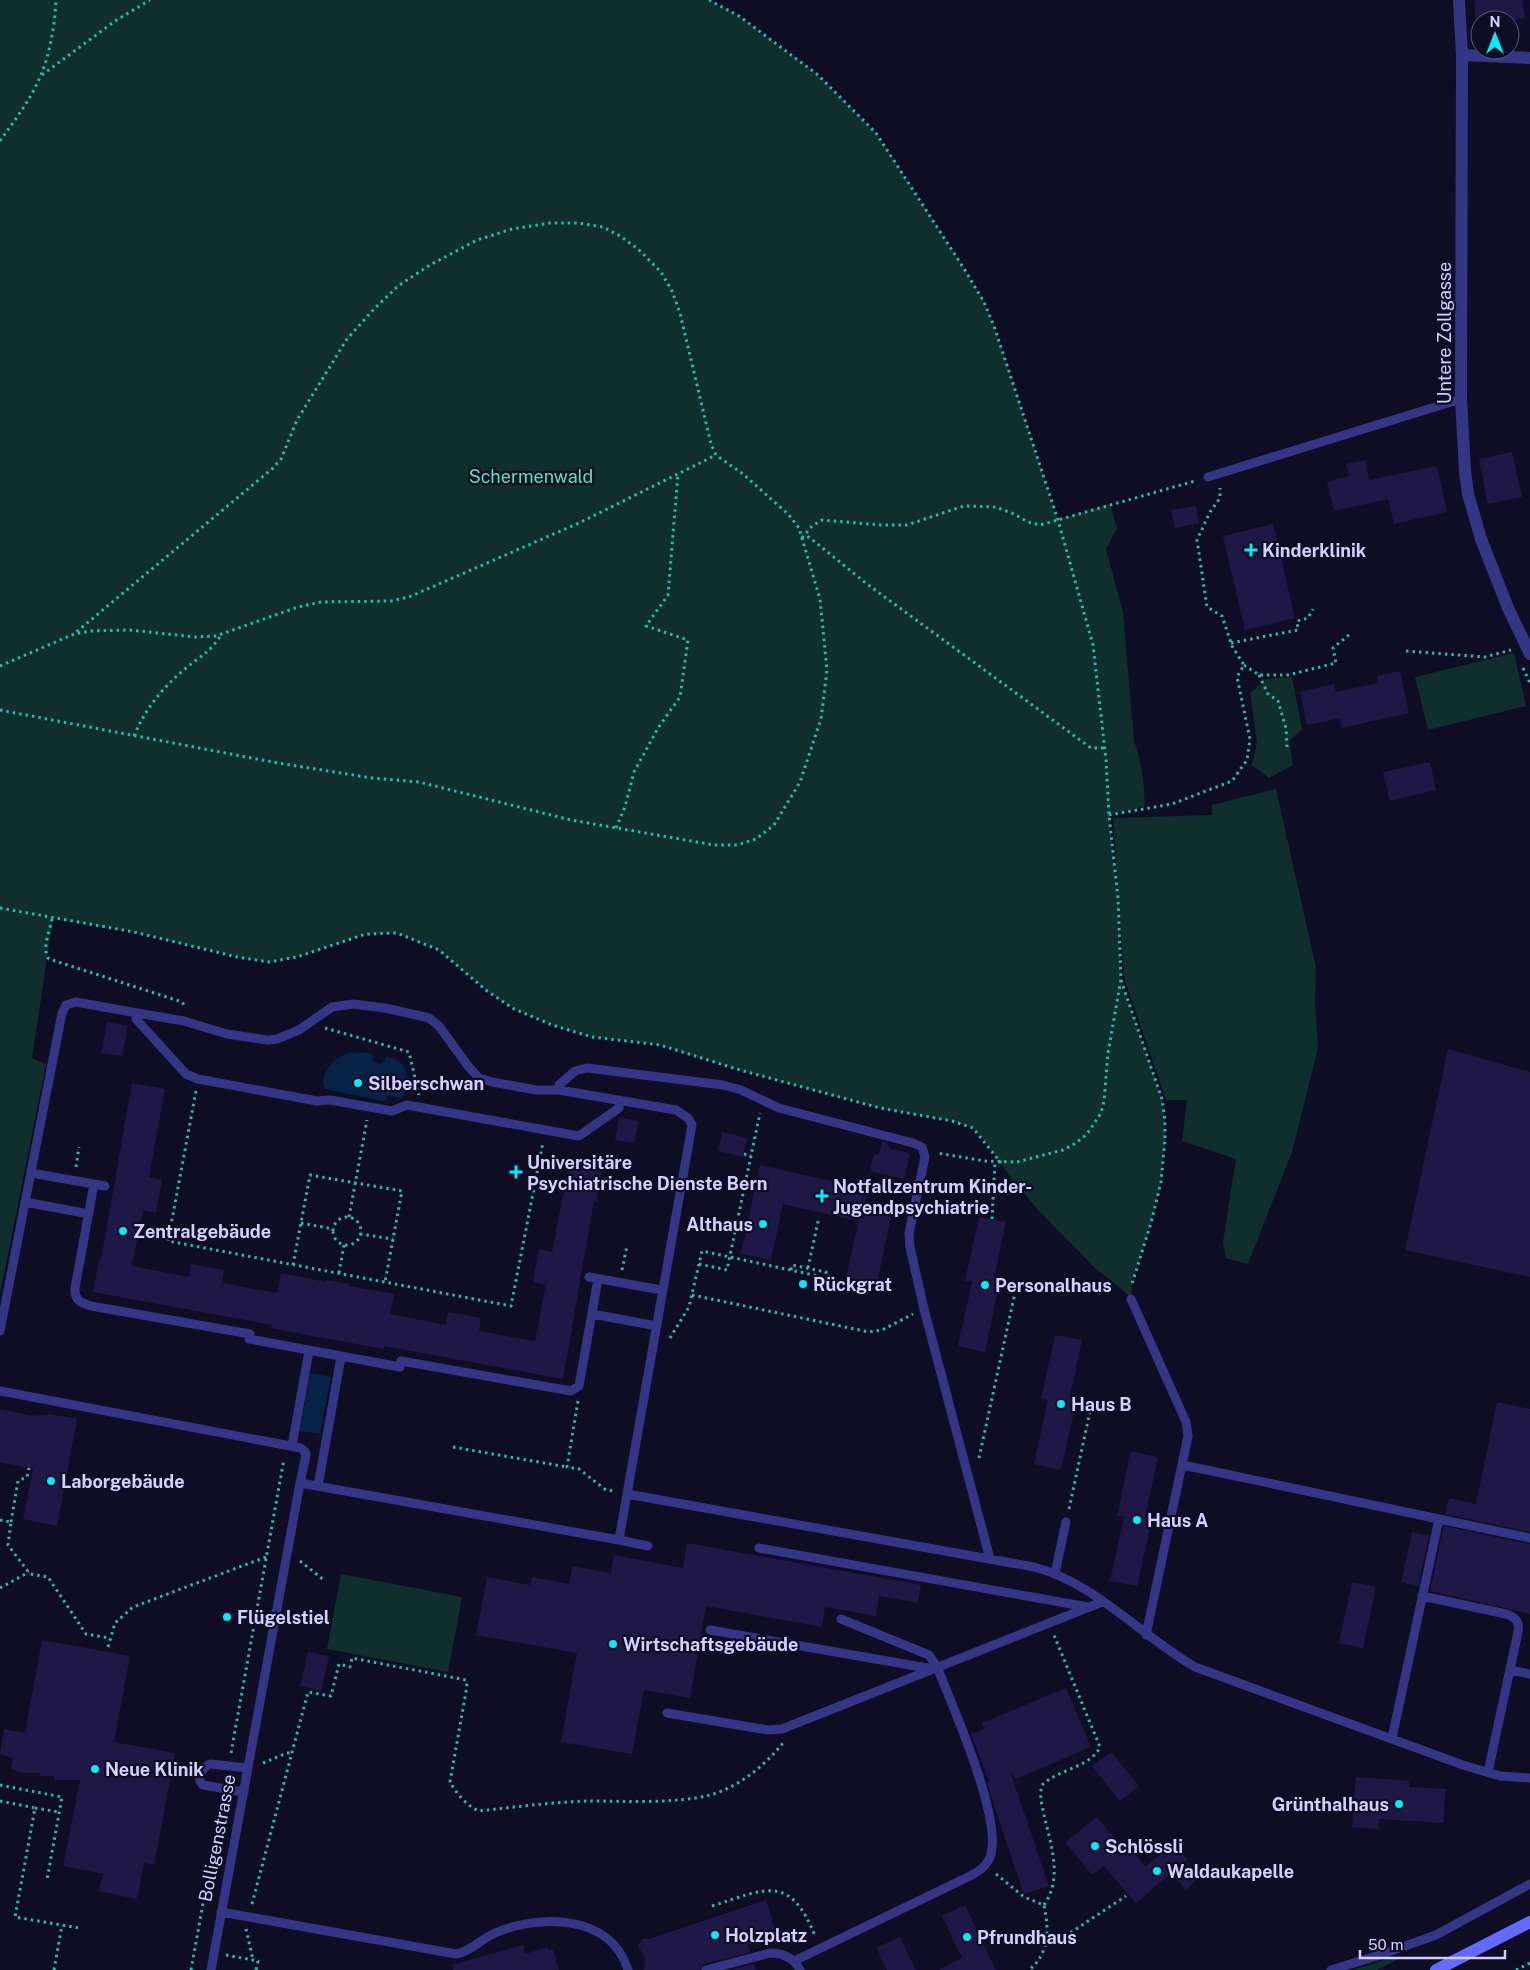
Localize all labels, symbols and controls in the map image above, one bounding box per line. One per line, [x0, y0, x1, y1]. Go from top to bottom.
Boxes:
north arrow [1470, 10, 1520, 60]
text: N [1490, 14, 1500, 30]
street label: Untere Zollgasse [1434, 262, 1455, 404]
park label: Schermenwald [469, 466, 593, 487]
place label: Kinderklinik [1262, 540, 1367, 561]
marker: Kinderklinik [1244, 543, 1258, 557]
place label: Silberschwan [368, 1073, 484, 1094]
marker: Silberschwan [352, 1077, 364, 1089]
place label: Universitäre Psychiatrische Dienste Bern [527, 1152, 768, 1194]
marker: Universitäre Psychiatrische Dienste Bern [509, 1165, 523, 1179]
place label: Notfallzentrum Kinder- Jugendpsychiatrie [833, 1176, 1032, 1218]
marker: Notfallzentrum Kinder- Jugendpsychiatrie [815, 1189, 829, 1203]
place label: Althaus [686, 1214, 753, 1235]
marker: Althaus [757, 1218, 769, 1230]
place label: Zentralgebäude [133, 1221, 271, 1242]
marker: Zentralgebäude [117, 1225, 129, 1237]
place label: Rückgrat [813, 1274, 892, 1295]
place label: Personalhaus [995, 1275, 1112, 1296]
marker: Rückgrat [797, 1278, 809, 1290]
marker: Personalhaus [979, 1279, 991, 1291]
place label: Haus B [1071, 1394, 1131, 1415]
marker: Haus B [1055, 1398, 1067, 1410]
place label: Laborgebäude [61, 1471, 185, 1492]
marker: Laborgebäude [45, 1475, 57, 1487]
place label: Haus A [1147, 1510, 1208, 1531]
marker: Haus A [1131, 1514, 1143, 1526]
place label: Flügelstiel [237, 1607, 330, 1628]
marker: Flügelstiel [221, 1611, 233, 1623]
place label: Wirtschaftsgebäude [623, 1634, 798, 1655]
marker: Wirtschaftsgebäude [607, 1638, 619, 1650]
place label: Neue Klinik [105, 1759, 204, 1780]
marker: Neue Klinik [89, 1763, 101, 1775]
street label: Bolligenstrasse [194, 1772, 240, 1904]
place label: Grünthalhaus [1272, 1794, 1389, 1815]
marker: Grünthalhaus [1393, 1798, 1405, 1810]
place label: Schlössli [1105, 1836, 1183, 1857]
marker: Schlössli [1089, 1840, 1101, 1852]
place label: Waldaukapelle [1167, 1861, 1294, 1882]
marker: Waldaukapelle [1151, 1865, 1163, 1877]
place label: Holzplatz [725, 1925, 807, 1946]
place label: Pfrundhaus [977, 1927, 1077, 1948]
scale bar [1360, 1928, 1505, 1960]
marker: Holzplatz [709, 1929, 721, 1941]
marker: Pfrundhaus [961, 1931, 973, 1943]
text: 50 m [1368, 1936, 1403, 1953]

